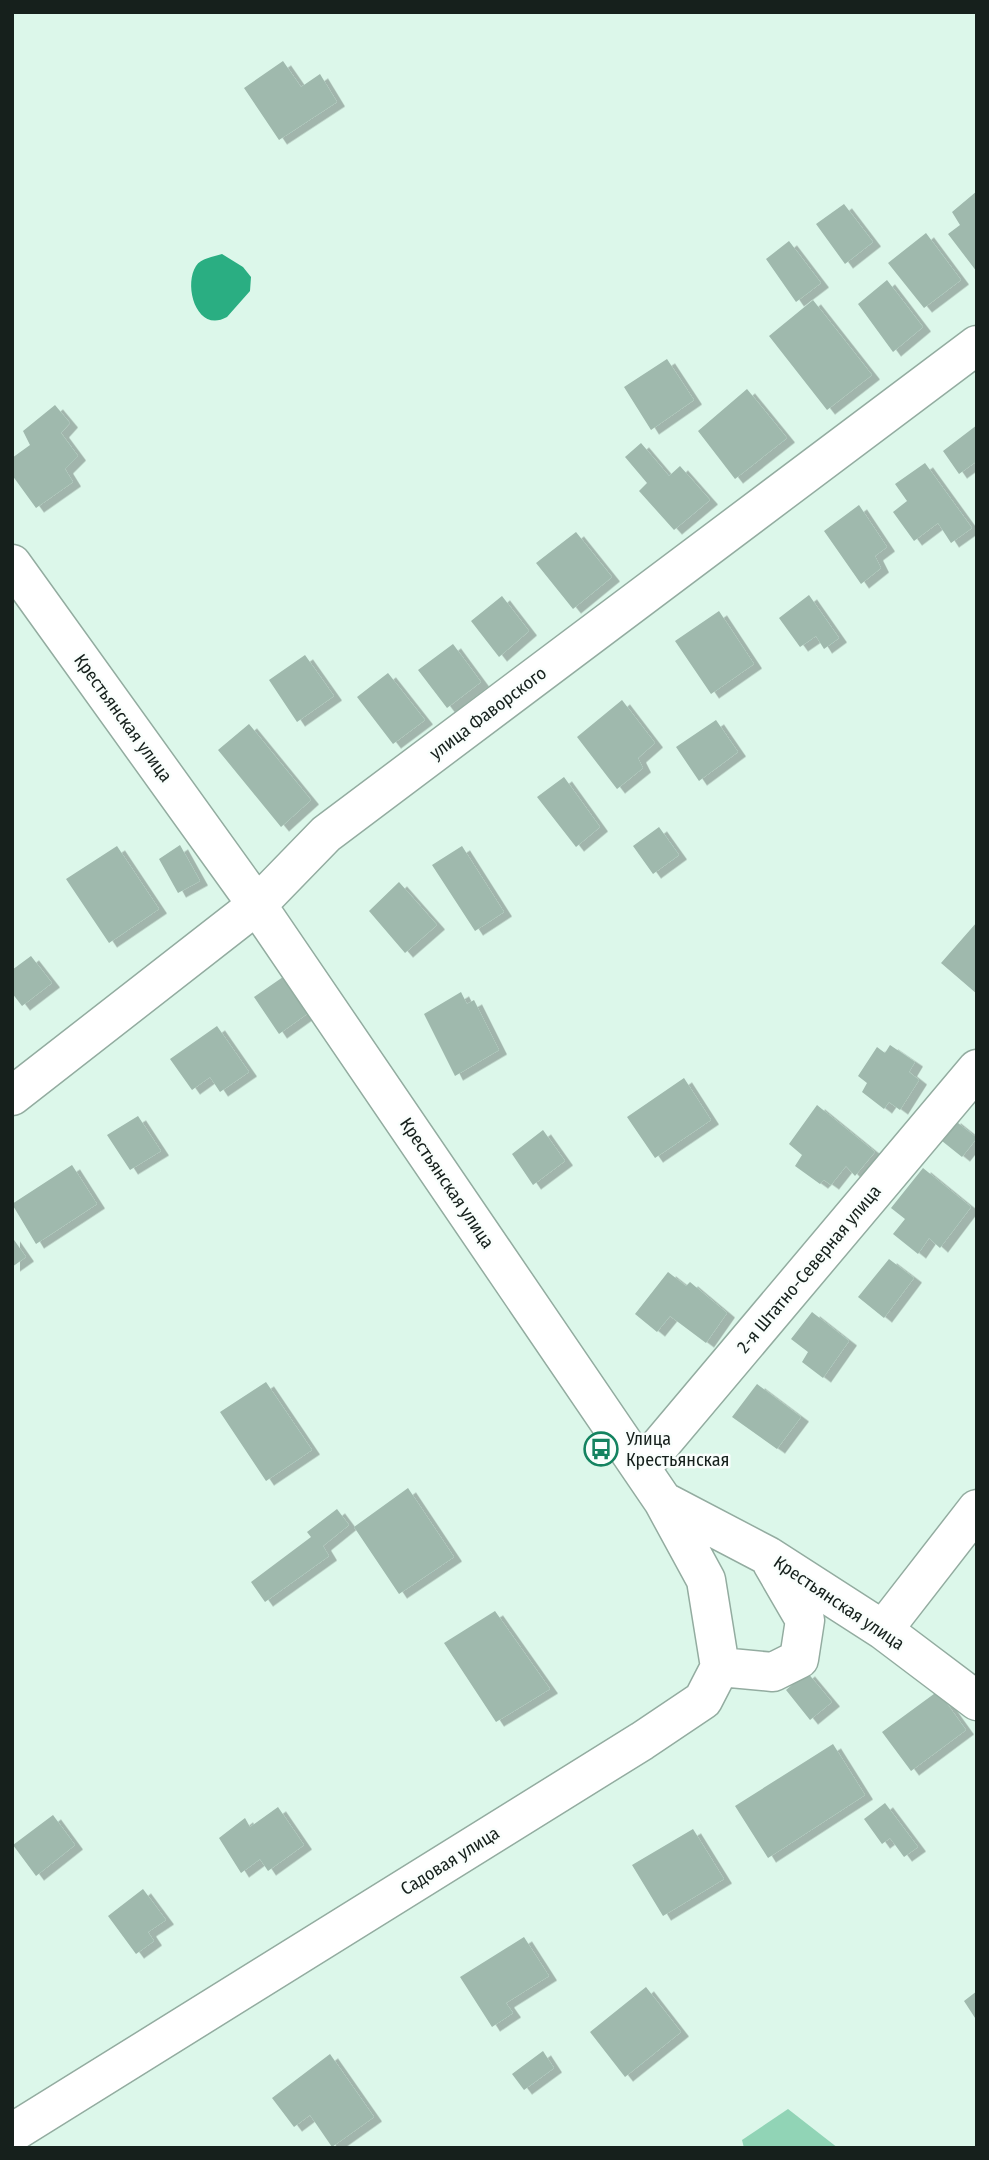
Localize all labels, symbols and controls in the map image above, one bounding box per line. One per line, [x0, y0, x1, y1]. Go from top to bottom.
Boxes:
street label: Крестьянская улица [69, 650, 177, 786]
street label: улица Фаворского [425, 662, 551, 764]
street label: Крестьянская улица [395, 1113, 499, 1253]
street label: 2-я Штатно-Северная улица [732, 1180, 886, 1357]
place label: Улица Крестьянская [625, 1428, 730, 1471]
bus stop icon: Улица Крестьянская [582, 1430, 620, 1468]
street label: Крестьянская улица [769, 1551, 909, 1655]
street label: Садовая улица [397, 1822, 504, 1900]

